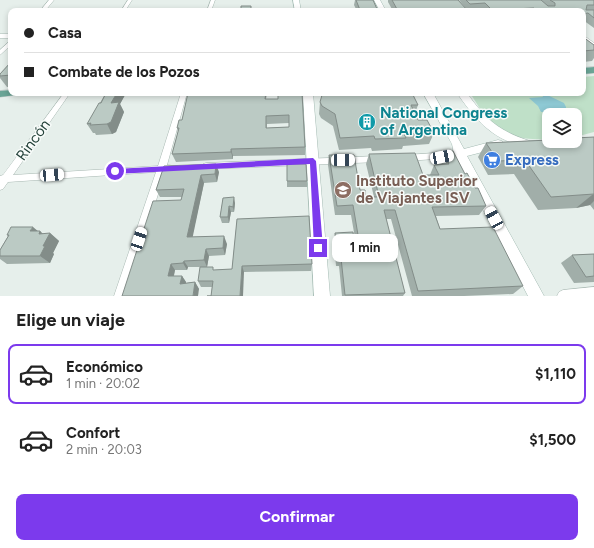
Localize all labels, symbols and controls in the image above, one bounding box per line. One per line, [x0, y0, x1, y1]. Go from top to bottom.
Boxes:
text: Casa [48, 24, 82, 42]
text: Combate de los Pozos [48, 63, 200, 81]
place label: National Congress of Argentina [380, 104, 507, 139]
map controls [542, 108, 582, 148]
button: layers [542, 108, 582, 148]
building icon: National Congress of Argentina [357, 112, 377, 132]
street label: Rincón [12, 116, 54, 164]
car [429, 149, 455, 165]
supermarket icon: Express [482, 150, 502, 170]
place label: Express [505, 151, 559, 169]
car [331, 154, 355, 166]
route start [106, 162, 124, 180]
car [40, 168, 64, 182]
place label: Instituto Superior de Viajantes ISV [356, 172, 478, 207]
school or university icon: Instituto Superior de Viajantes ISV [333, 180, 353, 200]
car [483, 205, 505, 231]
car [130, 226, 148, 252]
callout: 1 min [332, 234, 398, 262]
route end [309, 239, 327, 257]
text: 1 min [350, 240, 380, 255]
text: Elige un viaje [16, 309, 125, 331]
icon: car [18, 356, 54, 392]
text: Económico [66, 358, 143, 376]
text: $1,110 [535, 365, 576, 383]
text: 1 min · 20:02 [66, 376, 140, 391]
icon: car [18, 422, 54, 458]
text: Confort [66, 424, 120, 442]
text: $1,500 [529, 431, 576, 449]
text: 2 min · 20:03 [66, 442, 142, 457]
button: Confirmar [16, 494, 578, 540]

